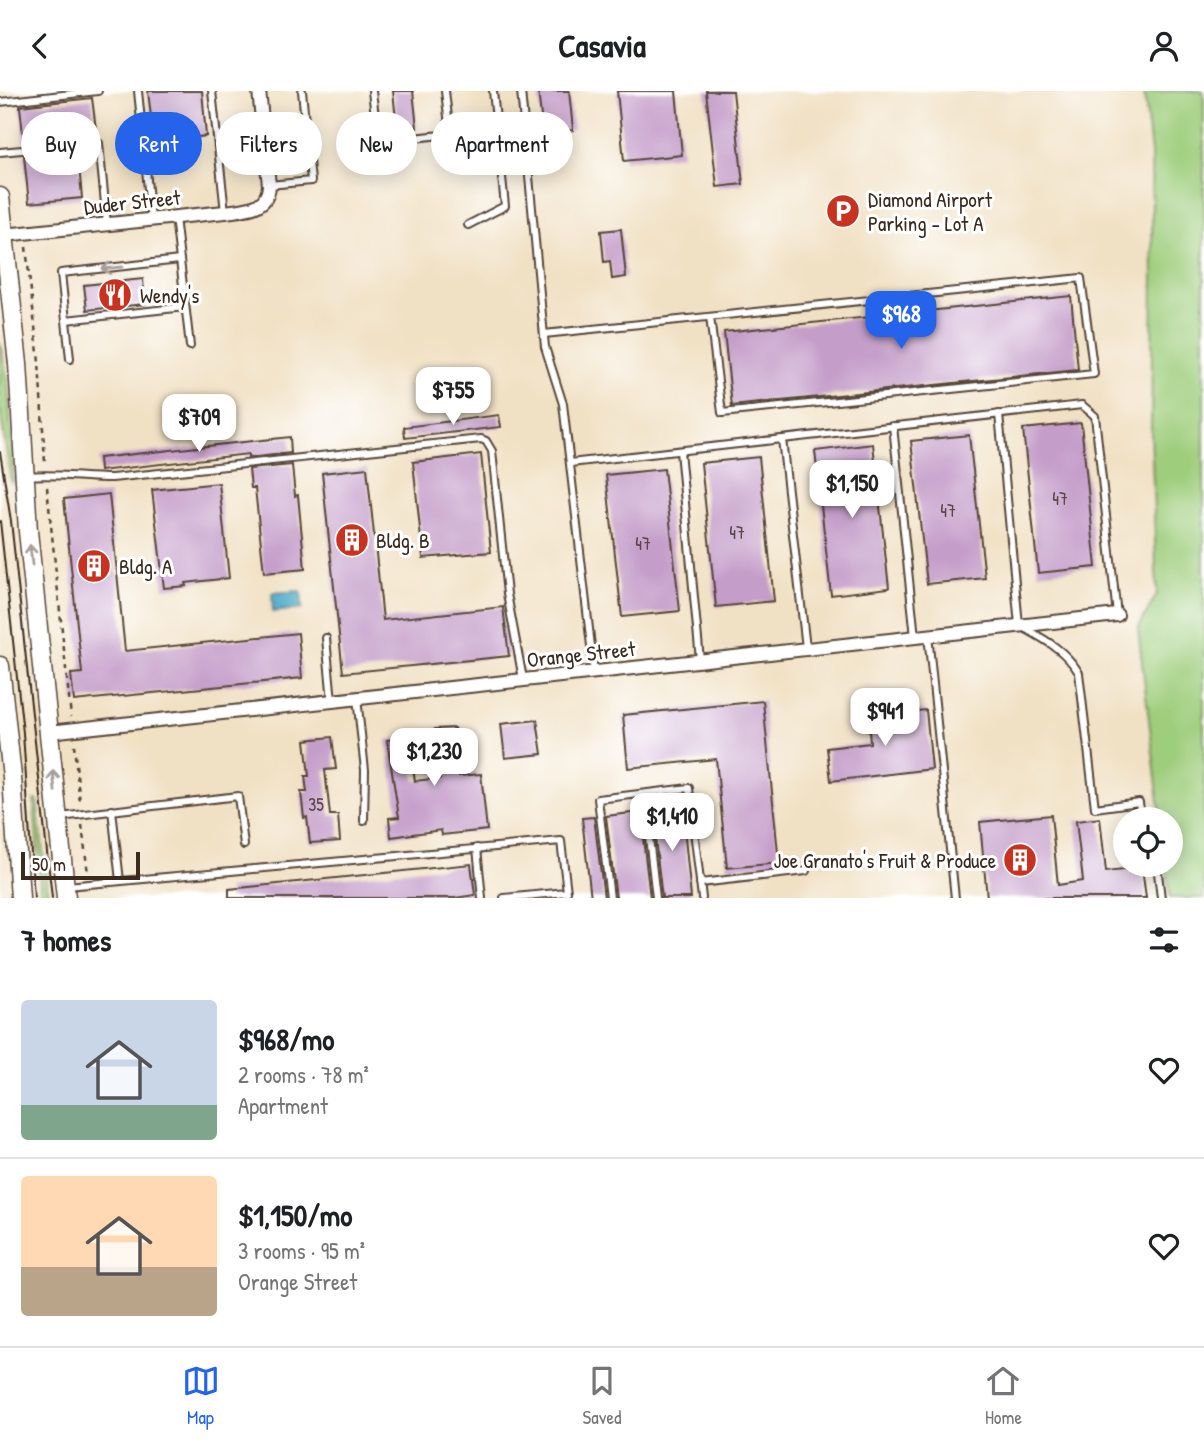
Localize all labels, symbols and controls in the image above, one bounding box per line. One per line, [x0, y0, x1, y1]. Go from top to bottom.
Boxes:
text: Casavia [558, 24, 646, 67]
icon: back [21, 27, 59, 65]
icon: person [1145, 27, 1183, 65]
chip: Buy [21, 112, 101, 175]
chip: Rent [115, 112, 202, 175]
chip: Filters [216, 112, 322, 175]
chip: New [336, 112, 417, 175]
chip: Apartment [431, 112, 573, 175]
street label: Duder Street [82, 182, 182, 221]
place label: Diamond Airport Parking - Lot A [868, 185, 993, 238]
parking icon: Diamond Airport Parking - Lot A [824, 192, 862, 230]
one-way arrow [101, 261, 124, 274]
restaurant icon: Wendy's [96, 276, 134, 314]
place label: Wendy's [140, 281, 199, 310]
pin: $968 [860, 292, 942, 351]
text: $968 [881, 298, 921, 329]
pin: $755 [412, 367, 494, 427]
text: $755 [432, 374, 474, 405]
pin: $709 [158, 395, 240, 454]
text: $709 [178, 401, 220, 432]
pin: $1,150 [795, 461, 909, 520]
text: $1,150 [825, 467, 879, 498]
house number: 47 [1052, 486, 1068, 511]
house number: 47 [940, 498, 956, 523]
house number: 47 [729, 520, 745, 545]
building icon: Bldg. B [333, 521, 371, 559]
place label: Bldg. B [376, 526, 430, 555]
house number: 47 [635, 531, 651, 556]
one-way arrow [24, 544, 37, 567]
building icon: Bldg. A [75, 547, 113, 585]
place label: Bldg. A [119, 552, 172, 581]
street label: Orange Street [525, 634, 637, 674]
pin: $941 [844, 689, 926, 748]
text: $941 [866, 695, 904, 726]
pin: $1,230 [377, 729, 491, 788]
text: $1,230 [406, 735, 462, 766]
one-way arrow [47, 771, 60, 793]
house number: 35 [308, 792, 324, 817]
pin: $1,410 [615, 793, 729, 853]
text: $1,410 [646, 800, 698, 831]
map controls [1113, 807, 1183, 877]
button: locate [1113, 807, 1183, 877]
building icon: Joe Granato's Fruit & Produce [1001, 841, 1039, 879]
place label: Joe Granato's Fruit & Produce [774, 846, 996, 875]
scale bar [21, 849, 140, 881]
text: 50 m [32, 851, 66, 877]
text: 7 homes [21, 920, 111, 960]
icon: filters [1145, 921, 1183, 959]
text: $968/mo [238, 1019, 334, 1059]
icon: home [77, 1028, 161, 1112]
icon: heart [1145, 1051, 1183, 1089]
text: 2 rooms · 78 m² [238, 1059, 369, 1090]
text: Apartment [238, 1090, 328, 1121]
text: $1,150/mo [238, 1195, 352, 1235]
icon: home [77, 1204, 161, 1288]
icon: heart [1145, 1227, 1183, 1265]
text: 3 rooms · 95 m² [238, 1235, 365, 1266]
text: Orange Street [238, 1266, 357, 1297]
tab: Map [182, 1362, 220, 1430]
tab: Saved [583, 1362, 621, 1430]
tab: Home [984, 1362, 1022, 1430]

